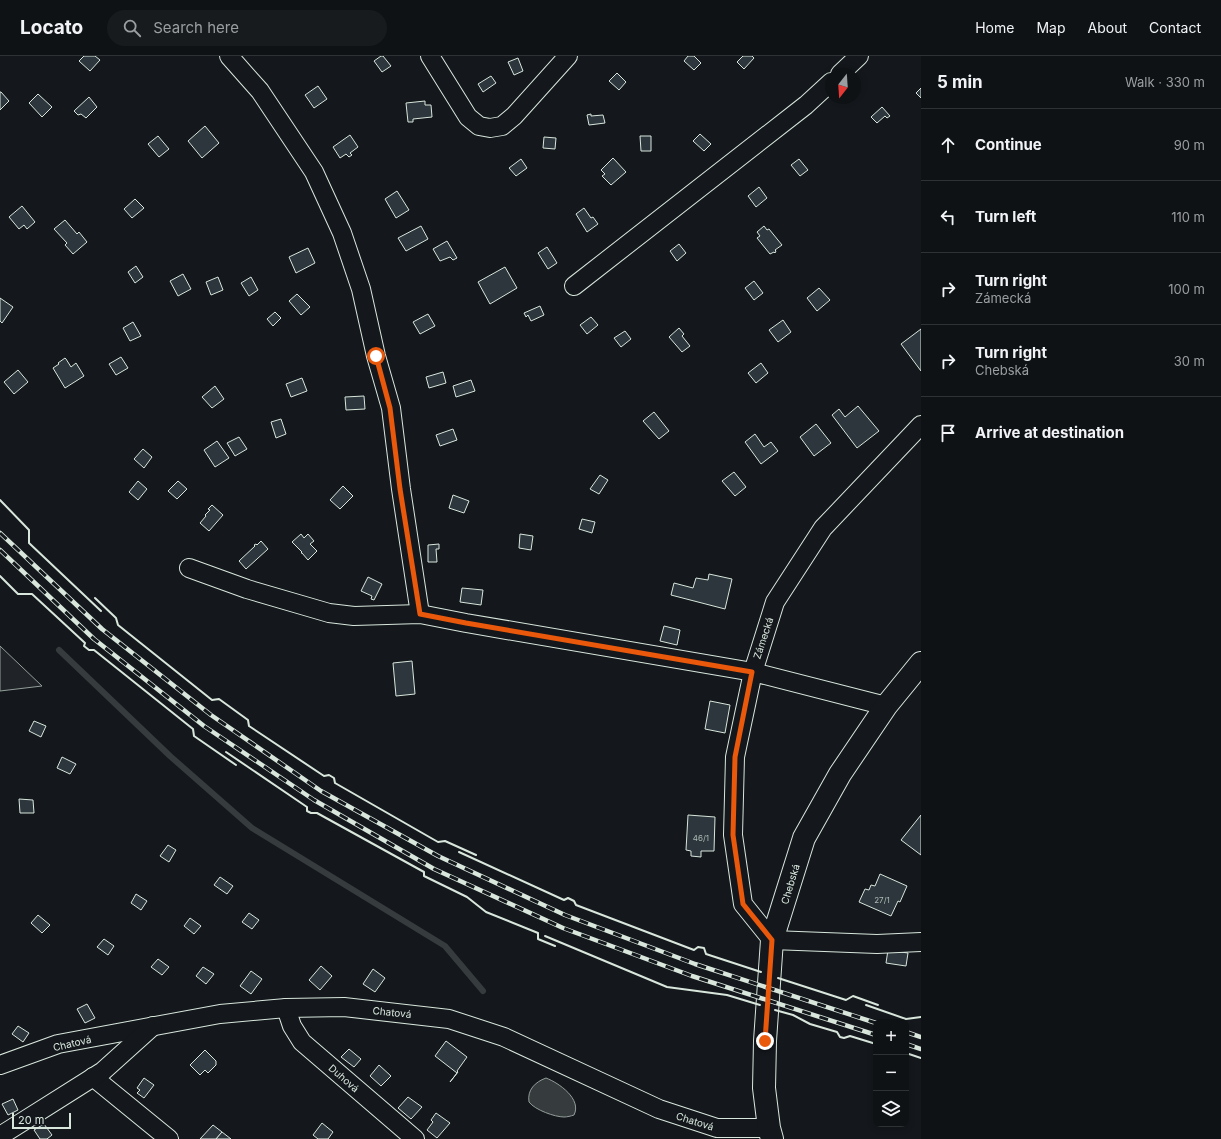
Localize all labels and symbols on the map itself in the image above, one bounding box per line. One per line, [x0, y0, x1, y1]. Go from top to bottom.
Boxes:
north arrow [825, 68, 861, 104]
route start [367, 347, 385, 365]
street label: Zámecká [751, 616, 775, 660]
house number: 46/1 [693, 833, 709, 843]
street label: Chebská [778, 862, 802, 906]
house number: 27/1 [874, 895, 890, 905]
street label: Chatová [372, 1004, 412, 1020]
route end [756, 1032, 774, 1050]
street label: Chatová [52, 1033, 92, 1053]
street label: Duhová [326, 1062, 362, 1094]
street label: Chatová [675, 1110, 715, 1132]
scale bar [12, 1111, 71, 1130]

